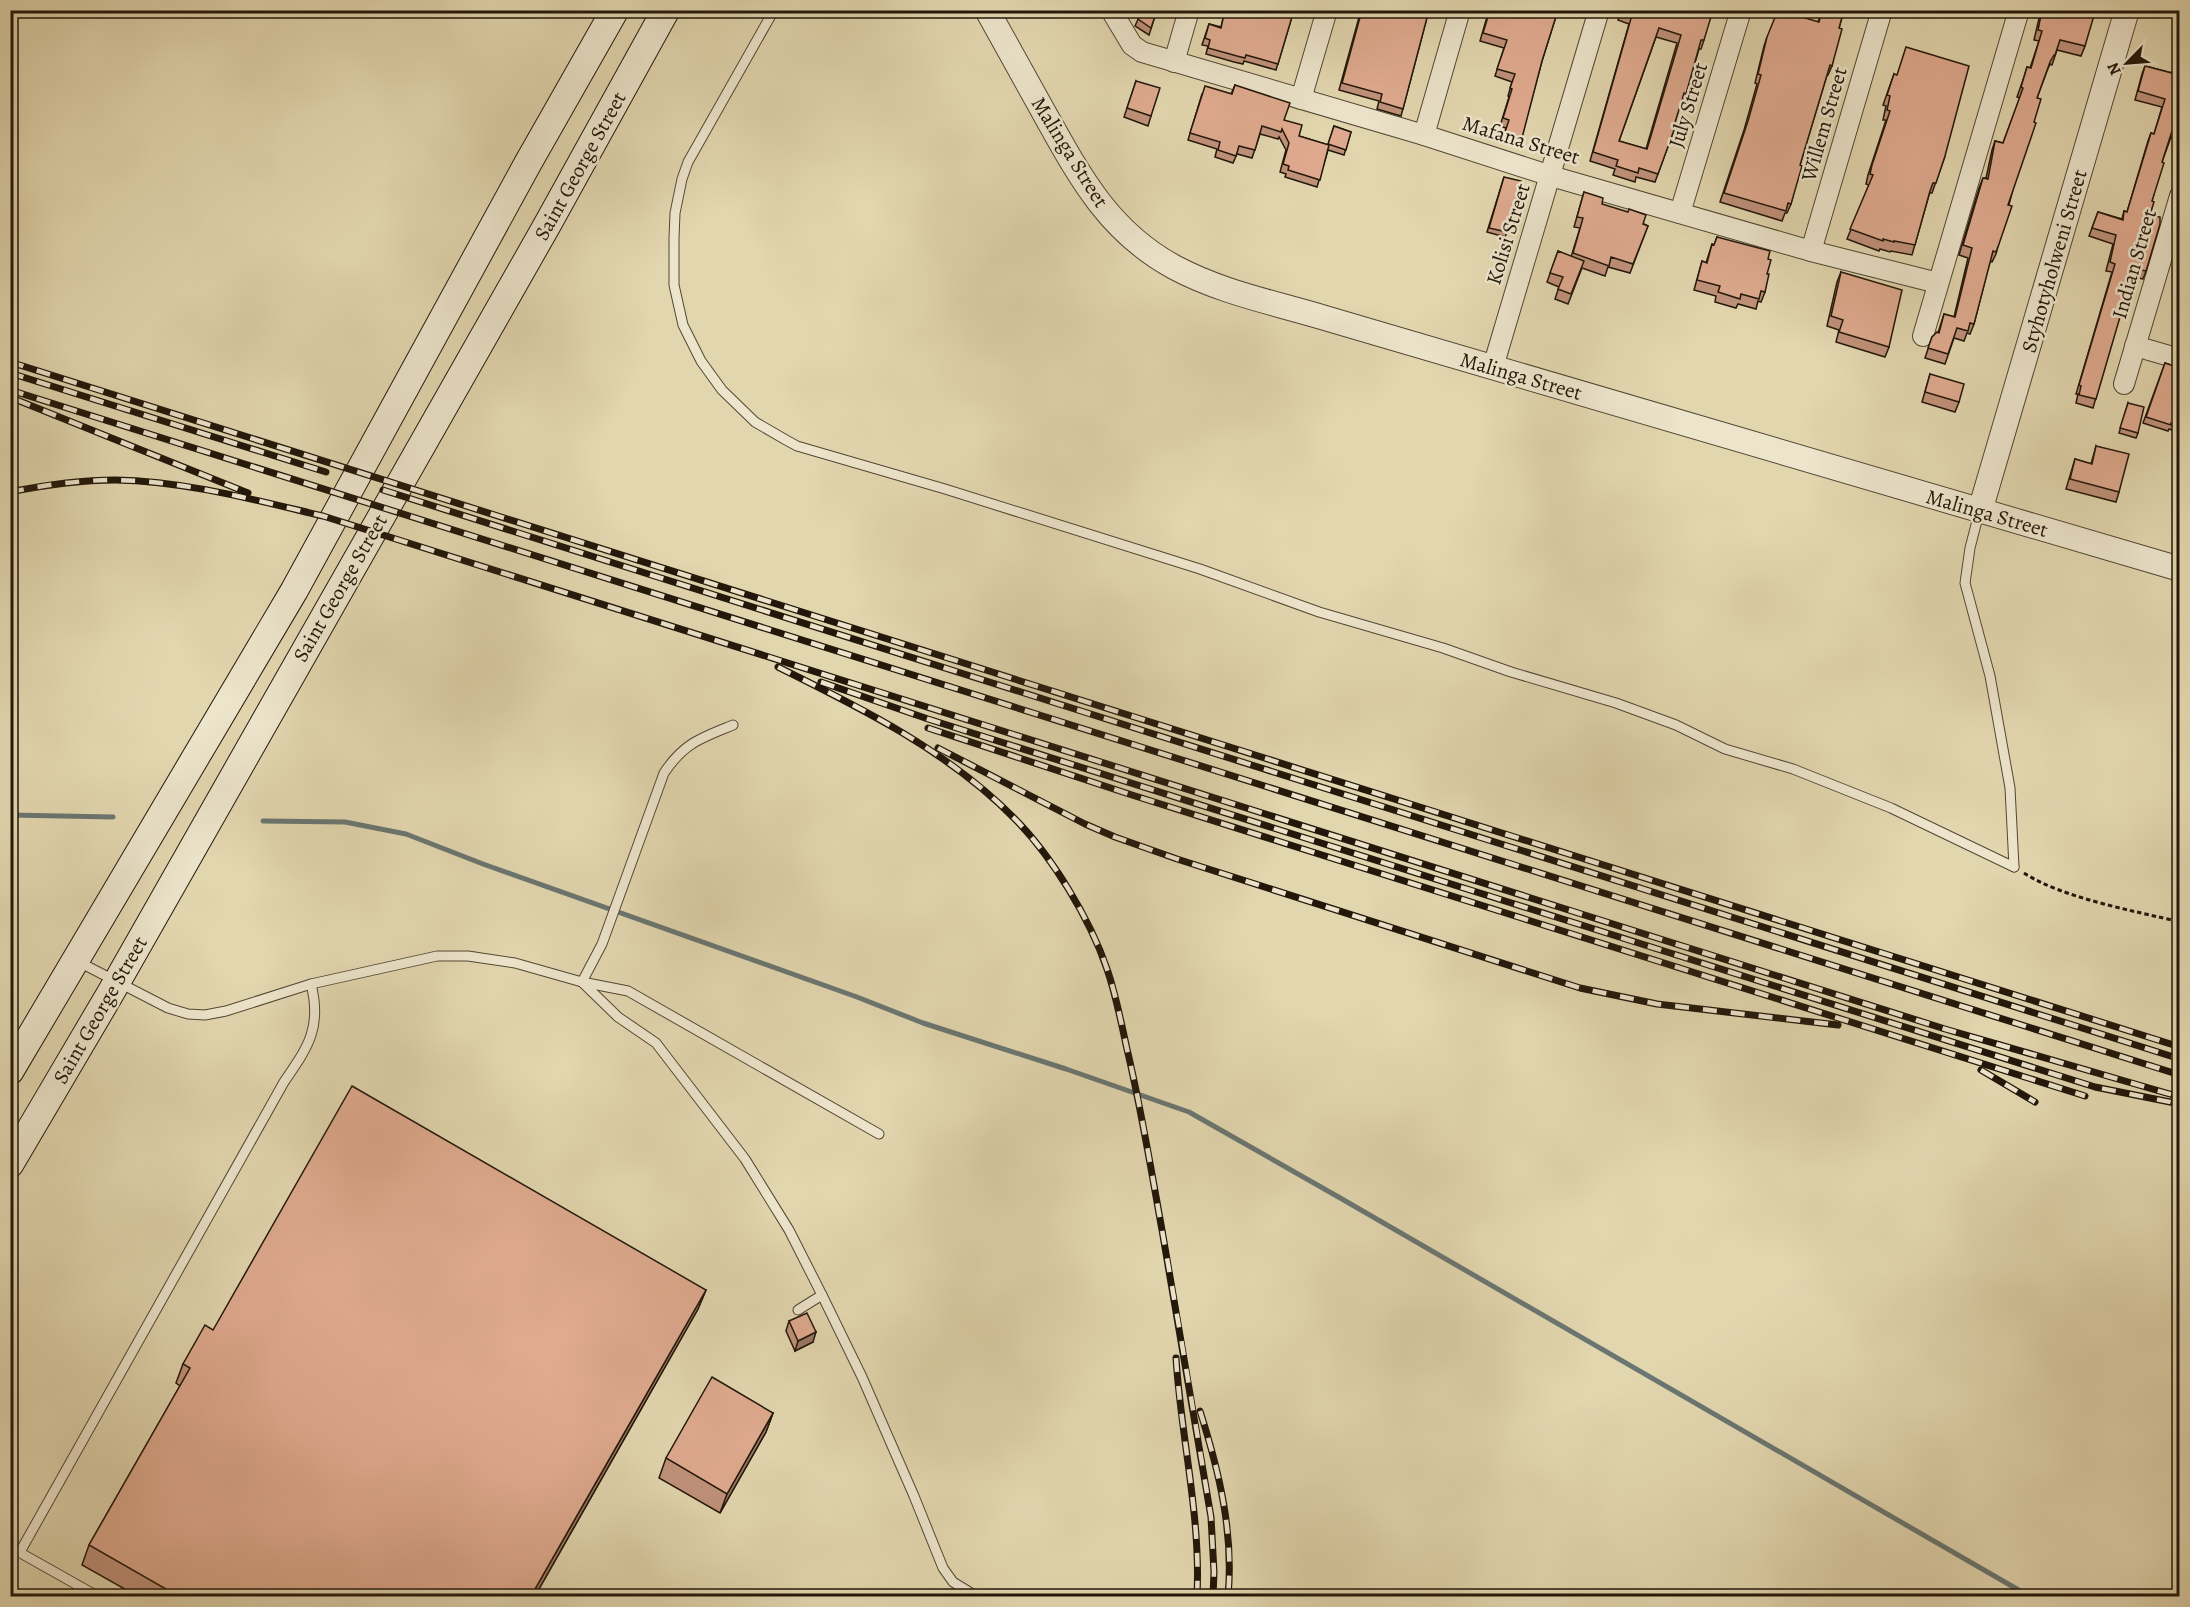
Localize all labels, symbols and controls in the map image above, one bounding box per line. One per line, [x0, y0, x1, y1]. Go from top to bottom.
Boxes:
north arrow [2097, 33, 2157, 93]
street label: July Street [1662, 59, 1714, 151]
text: N [2102, 59, 2127, 79]
street label: Willem Street [1794, 64, 1854, 185]
street label: Saint George Street [527, 86, 633, 245]
street label: Malinga Street [1025, 91, 1115, 213]
street label: Mafana Street [1459, 109, 1583, 171]
street label: Styhotyholweni Street [2014, 166, 2094, 356]
street label: Kolisi Street [1479, 180, 1537, 288]
street label: Indian Street [2105, 206, 2163, 322]
street label: Malinga Street [1457, 345, 1585, 407]
street label: Malinga Street [1923, 482, 2051, 544]
street label: Saint George Street [286, 509, 394, 667]
street label: Saint George Street [46, 931, 154, 1089]

